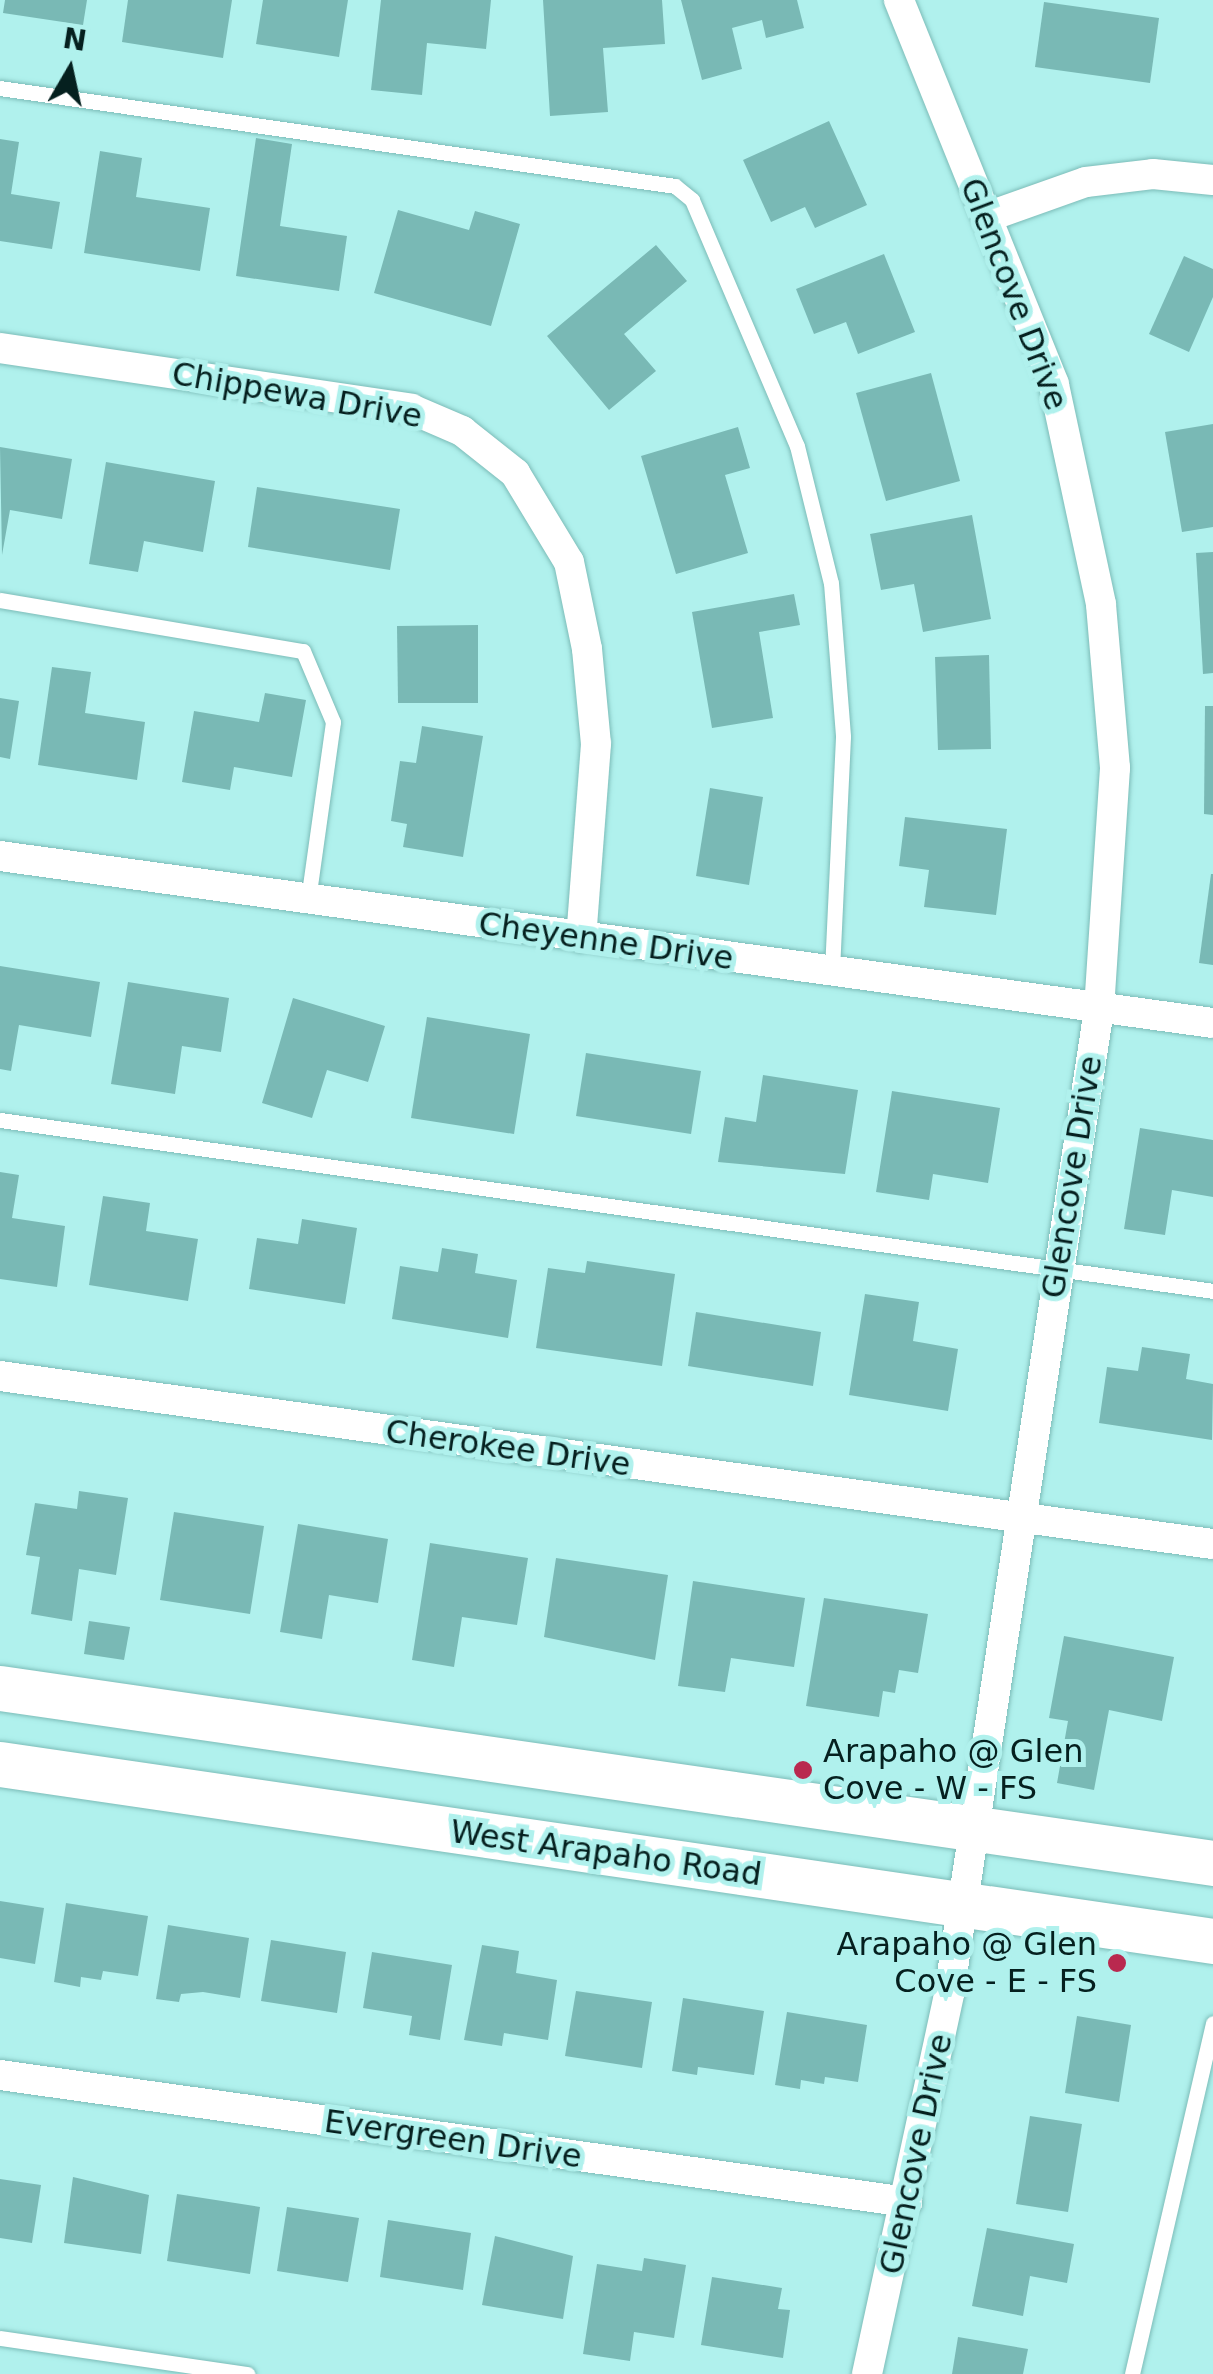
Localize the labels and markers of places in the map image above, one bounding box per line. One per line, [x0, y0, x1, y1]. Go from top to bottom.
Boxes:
place label: Arapaho @ Glen Cove - W - FS [823, 1733, 1083, 1808]
marker: Arapaho @ Glen Cove - W - FS [792, 1759, 814, 1781]
place label: Arapaho @ Glen Cove - E - FS [837, 1926, 1097, 2001]
marker: Arapaho @ Glen Cove - E - FS [1106, 1952, 1128, 1974]

